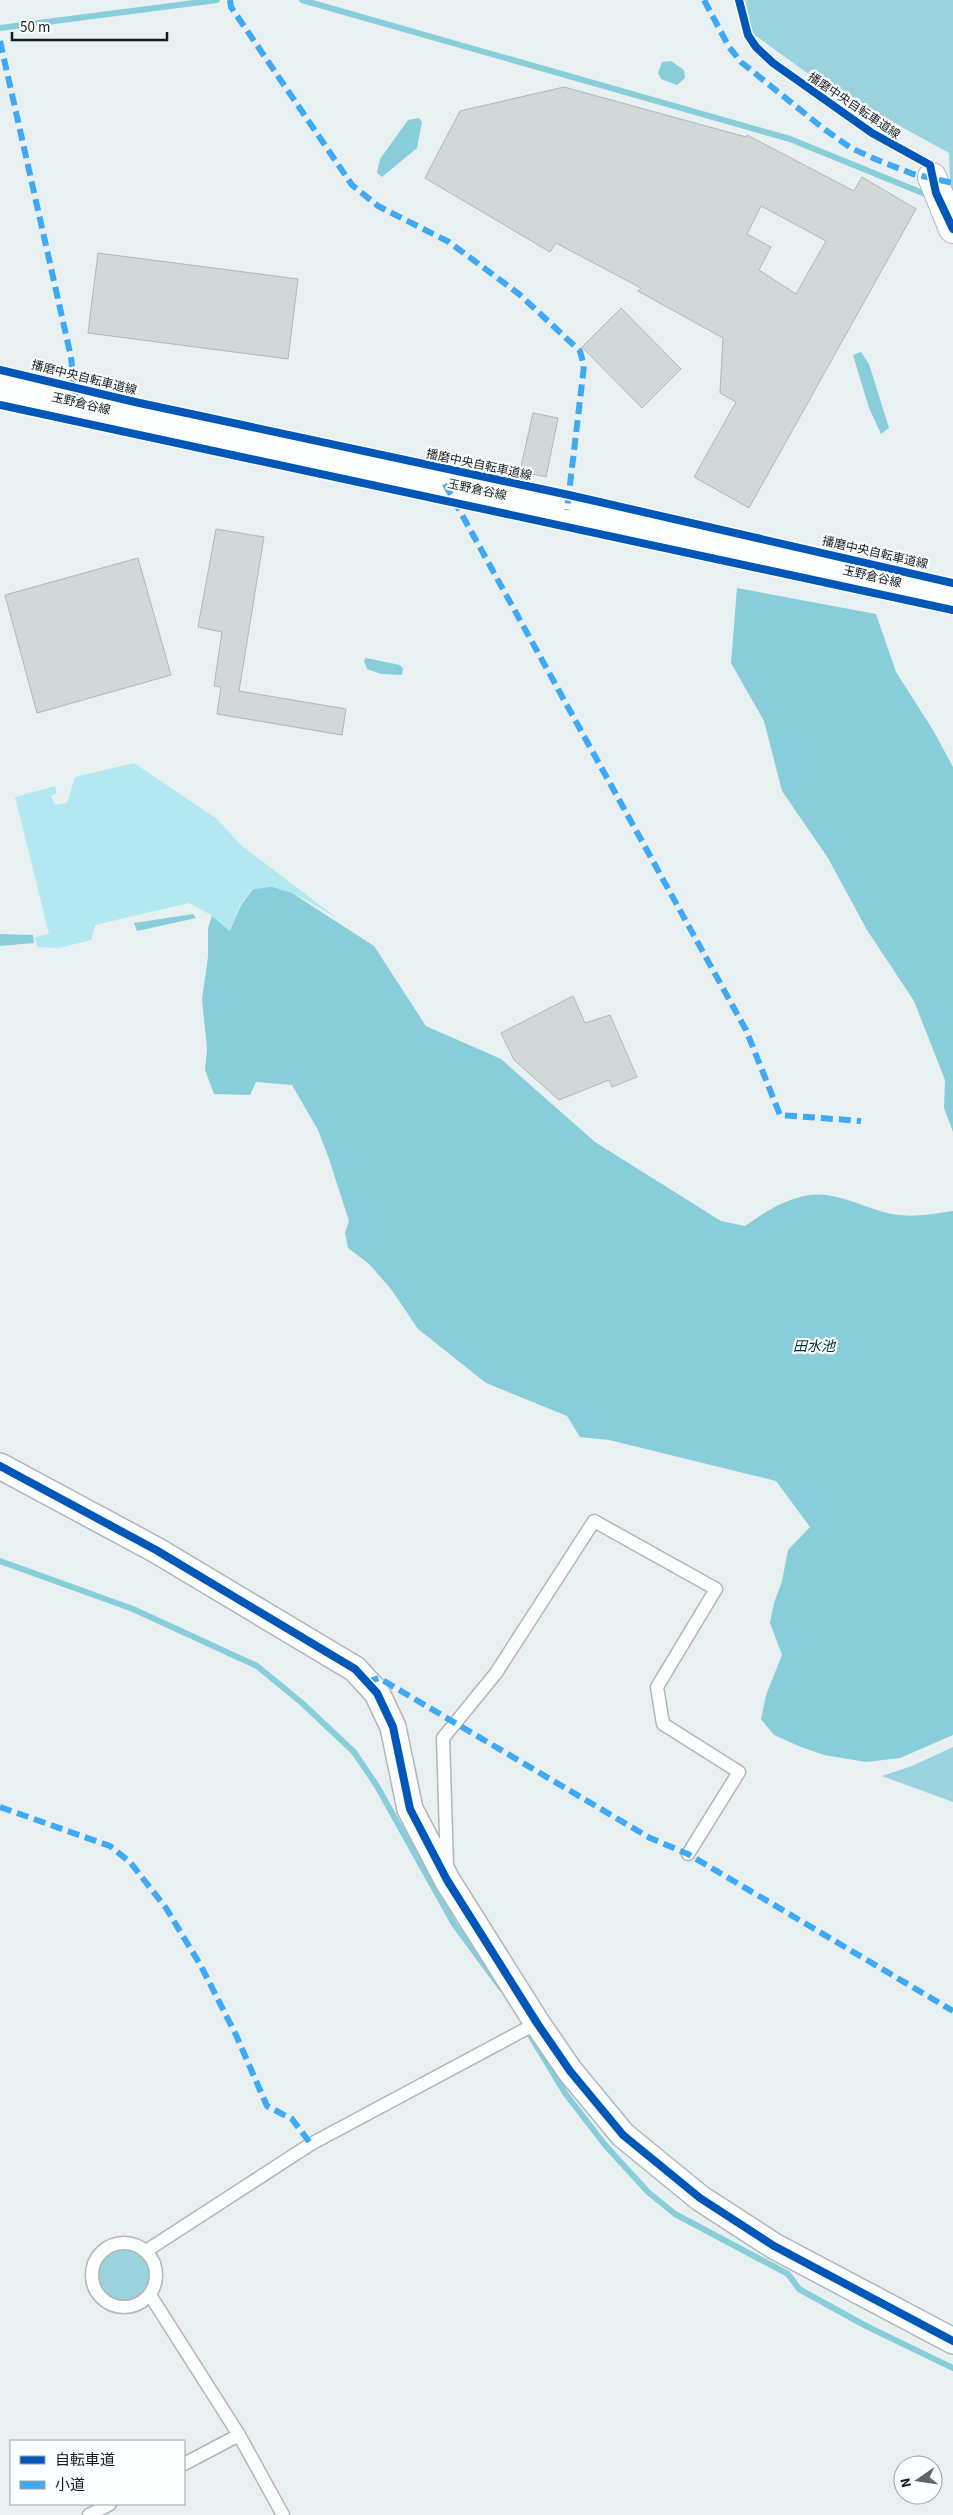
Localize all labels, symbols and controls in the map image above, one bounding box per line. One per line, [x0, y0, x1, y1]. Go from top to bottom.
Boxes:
scale bar [12, 10, 168, 42]
text: 50 m [20, 17, 50, 38]
street label: 播磨中央自転車道線 [804, 69, 904, 143]
street label: 播磨中央自転車道線 [30, 357, 138, 399]
street label: 玉野倉谷線 [50, 389, 112, 419]
street label: 播磨中央自転車道線 [424, 445, 534, 485]
street label: 玉野倉谷線 [446, 475, 508, 505]
street label: 播磨中央自転車道線 [820, 533, 930, 573]
street label: 玉野倉谷線 [841, 562, 903, 592]
water label: 田水池 [793, 1337, 837, 1357]
legend [10, 2440, 185, 2505]
text: 自転車道 [55, 2450, 115, 2471]
north arrow [893, 2455, 943, 2505]
text: 小道 [55, 2475, 85, 2496]
text: N [896, 2476, 917, 2489]

